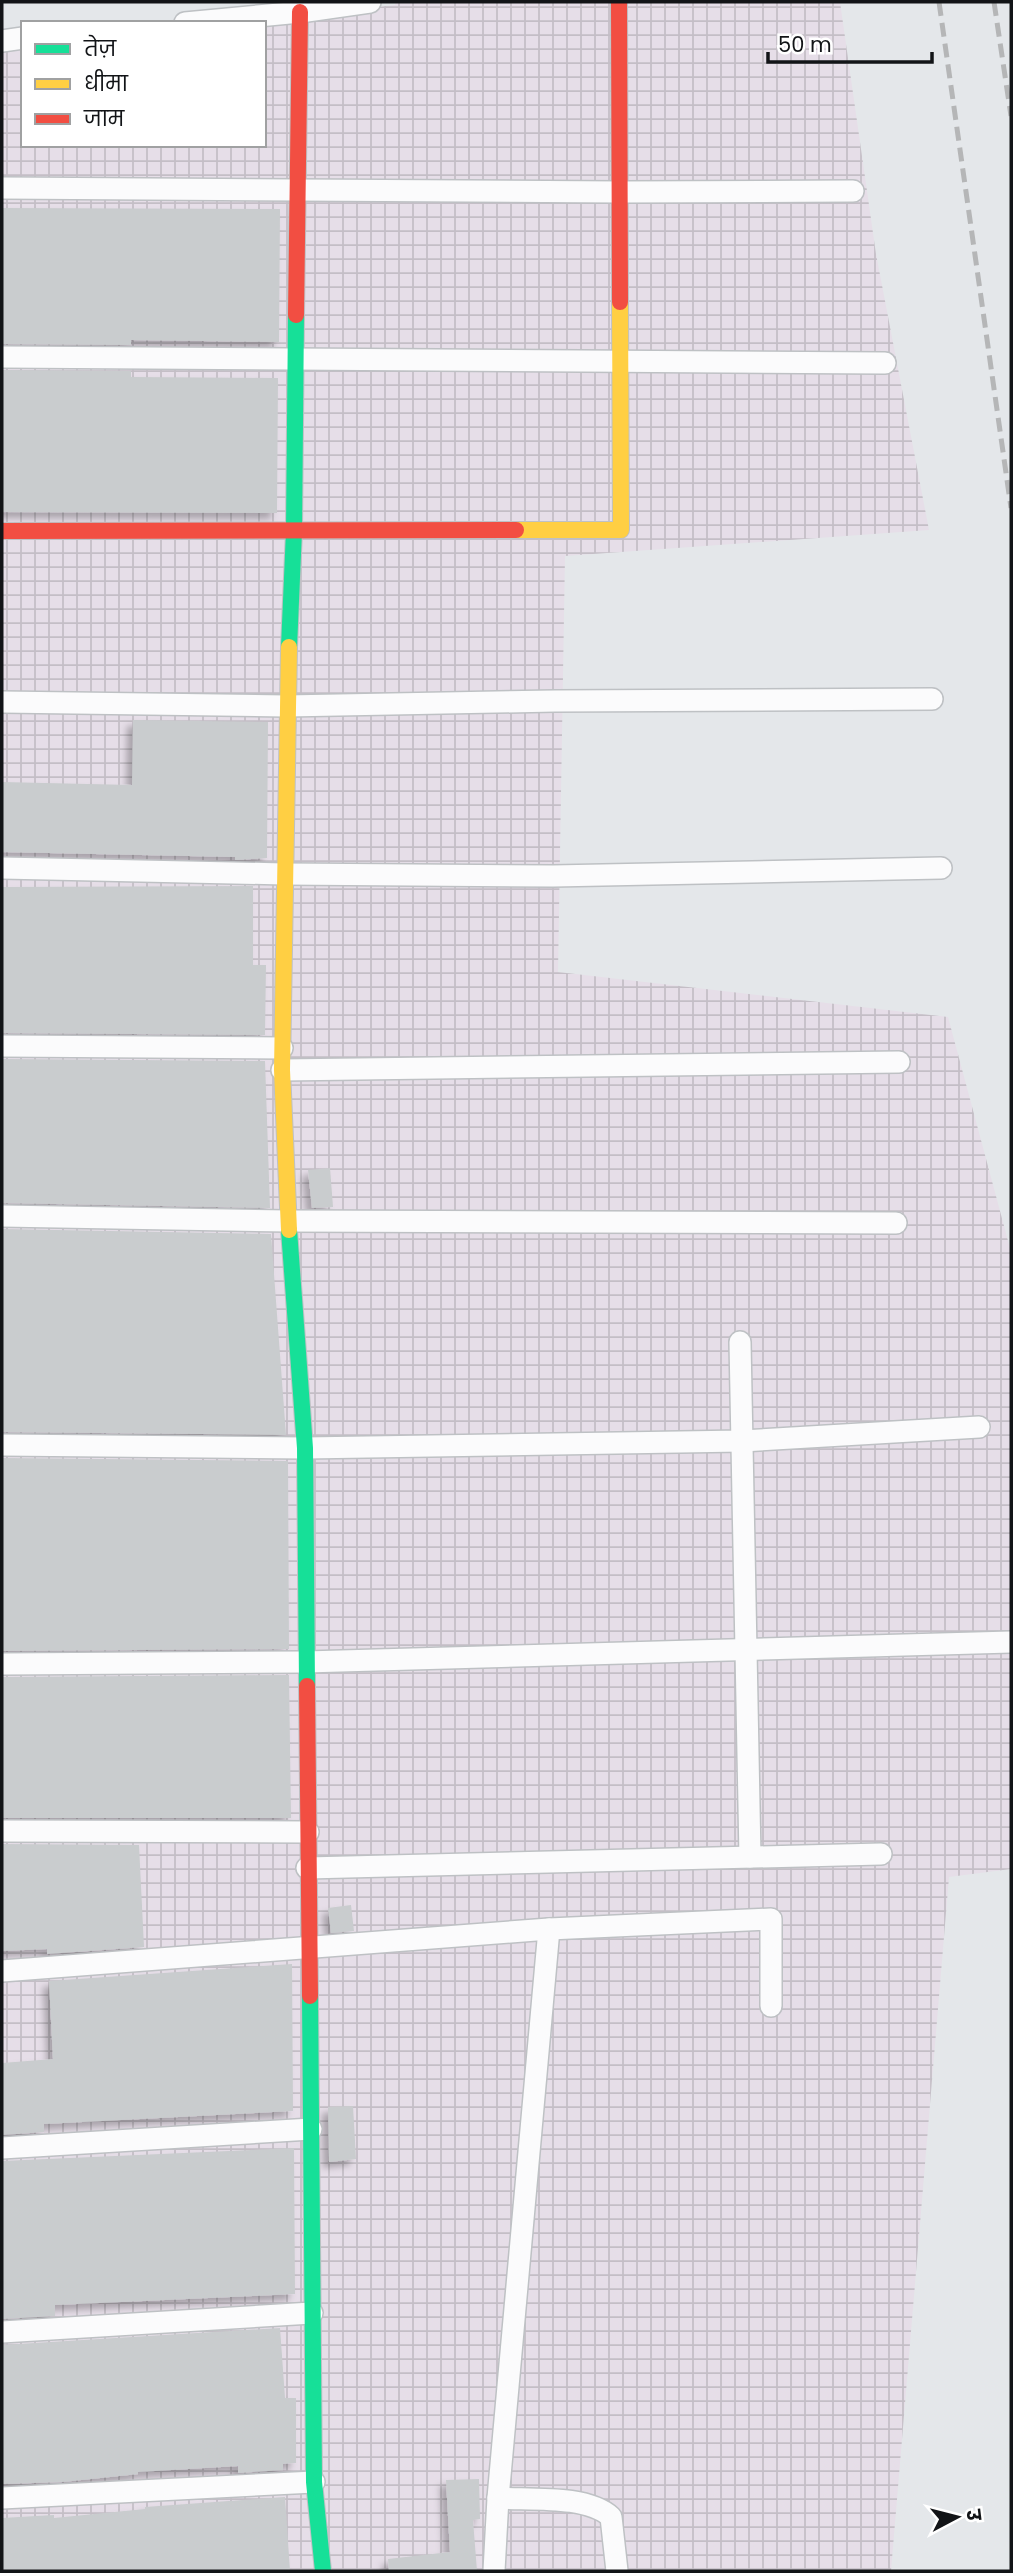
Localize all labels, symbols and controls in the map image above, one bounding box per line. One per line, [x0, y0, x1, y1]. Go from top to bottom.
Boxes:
legend [21, 21, 266, 147]
scale bar [768, 21, 932, 65]
text: 50 m [778, 30, 832, 59]
text: तेज़ [83, 34, 118, 63]
text: धीमा [84, 69, 129, 98]
text: जाम [83, 104, 126, 133]
north arrow [922, 2482, 992, 2552]
text: उ [959, 2507, 988, 2523]

